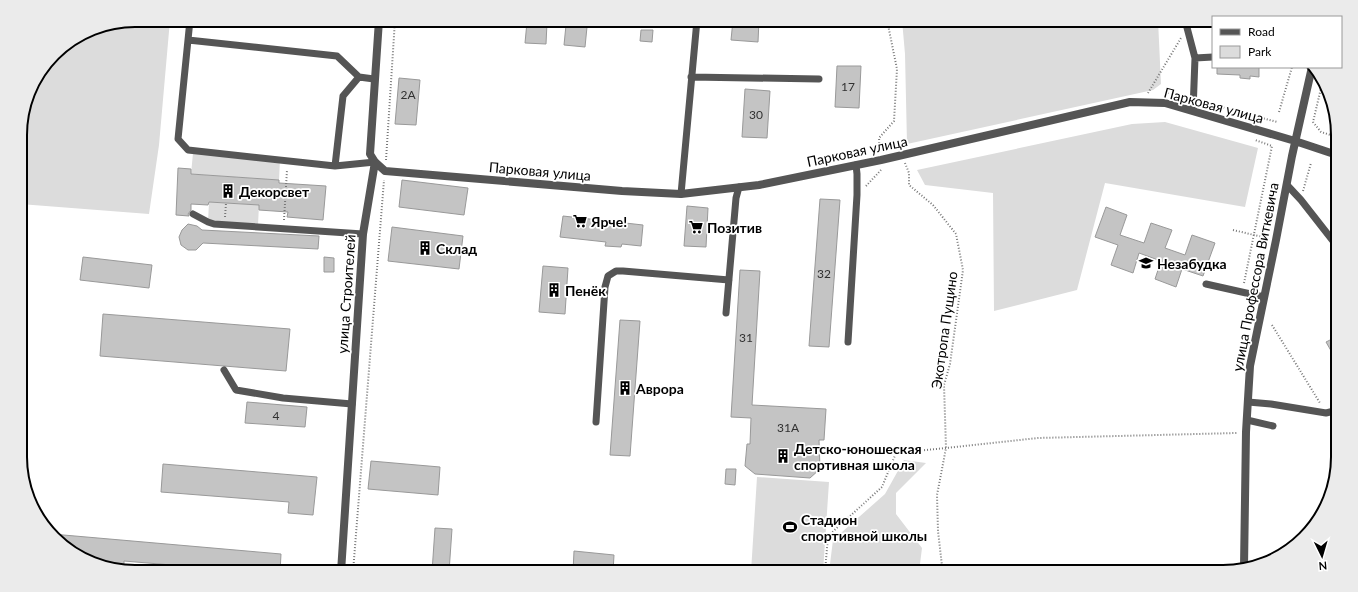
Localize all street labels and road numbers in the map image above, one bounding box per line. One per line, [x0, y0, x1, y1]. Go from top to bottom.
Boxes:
street label: Парковая улица [1162, 84, 1266, 126]
street label: Парковая улица [805, 132, 909, 170]
street label: Парковая улица [488, 158, 592, 184]
street label: улица Профессора Виткевича [1228, 181, 1282, 373]
street label: улица Строителей [333, 234, 359, 354]
street label: Экотропа Пущино [927, 270, 961, 390]

